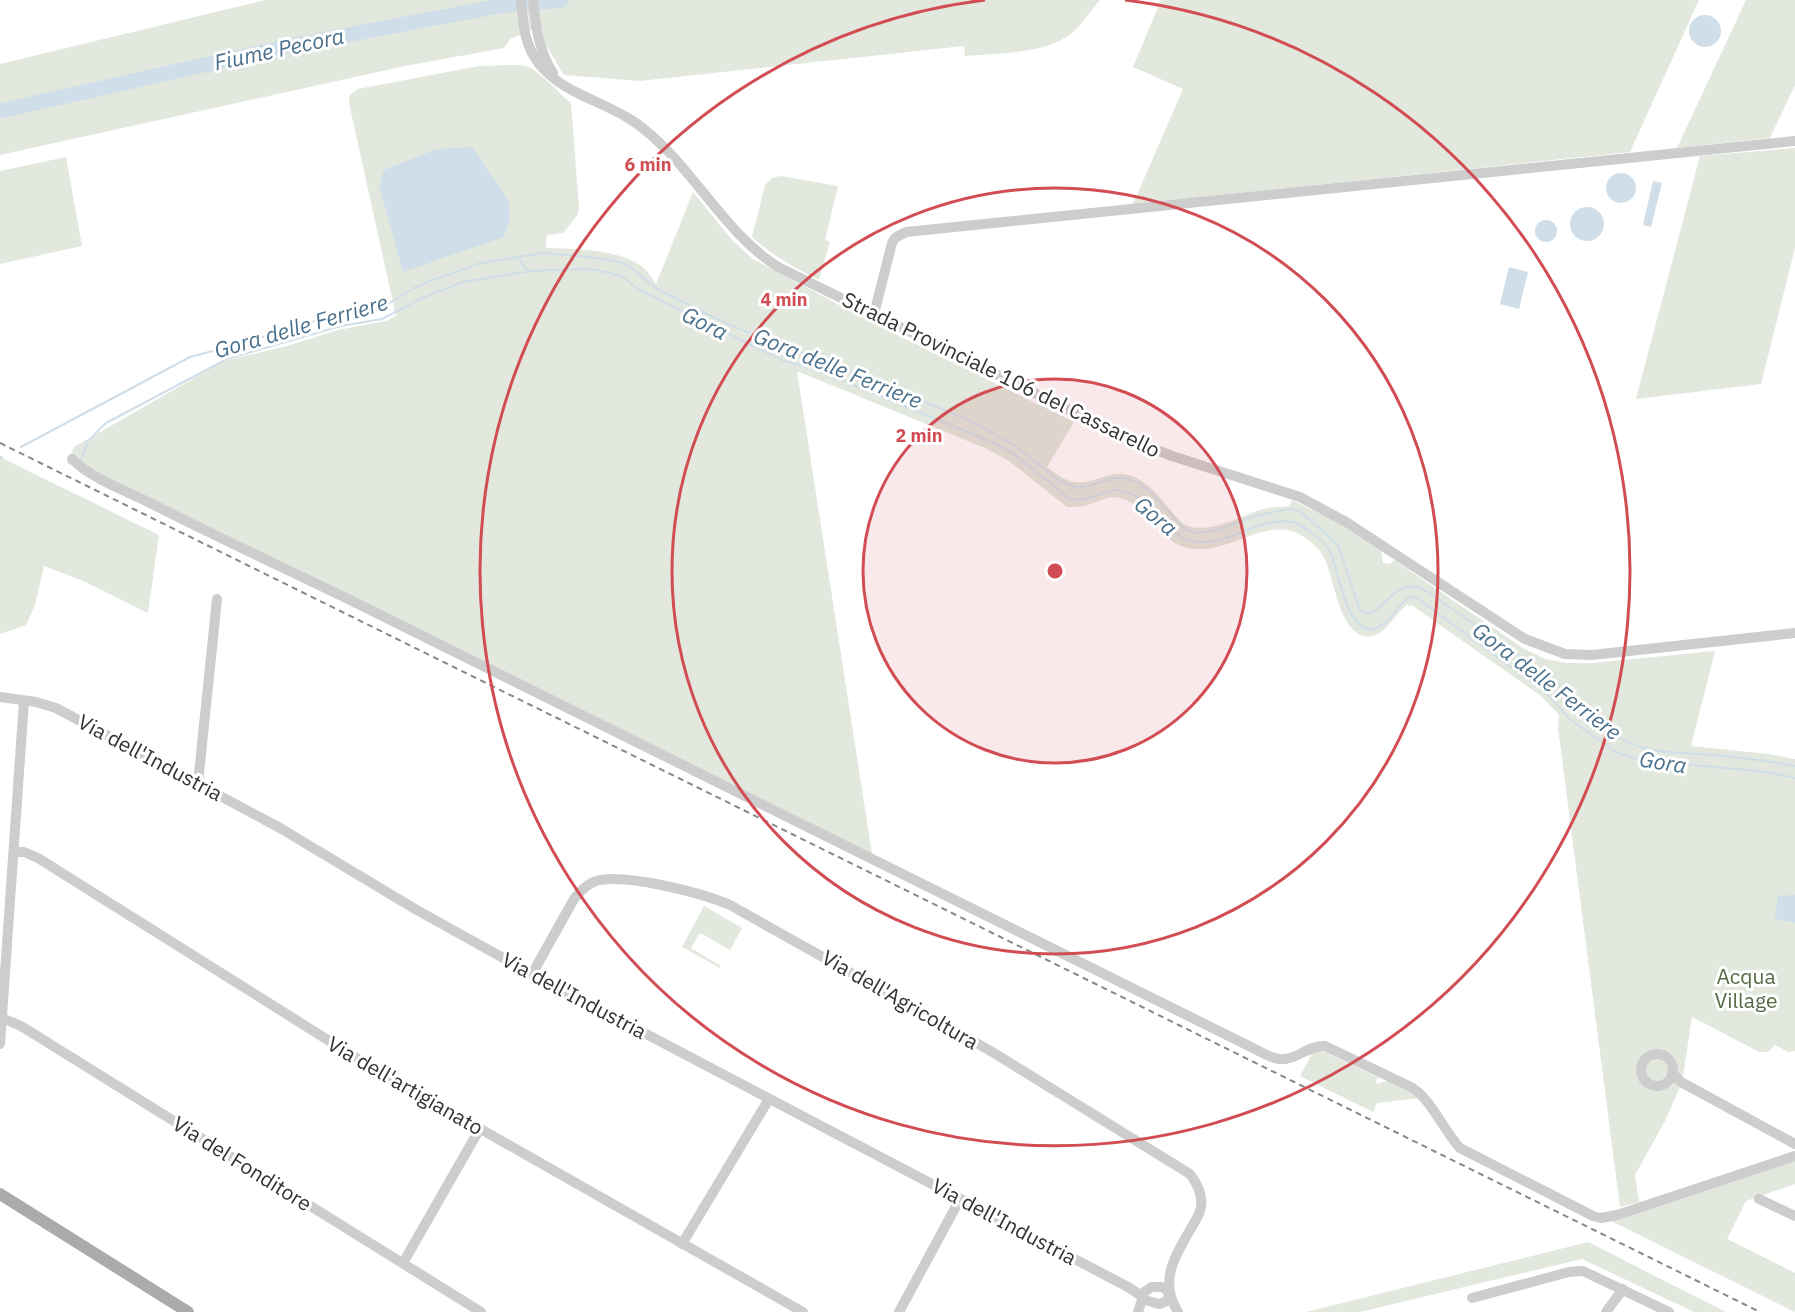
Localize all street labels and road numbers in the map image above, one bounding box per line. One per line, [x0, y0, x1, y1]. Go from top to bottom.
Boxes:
street label: Strada Provinciale 106 del Cassarello [838, 285, 1165, 463]
street label: Via dell'Industria [73, 707, 228, 807]
street label: Via dell'Agricoltura [817, 943, 984, 1055]
street label: Via dell'Industria [497, 945, 652, 1045]
street label: Via dell'artigianato [322, 1029, 489, 1141]
street label: Via del Fonditore [168, 1109, 317, 1217]
street label: Via dell'Industria [927, 1171, 1082, 1271]

